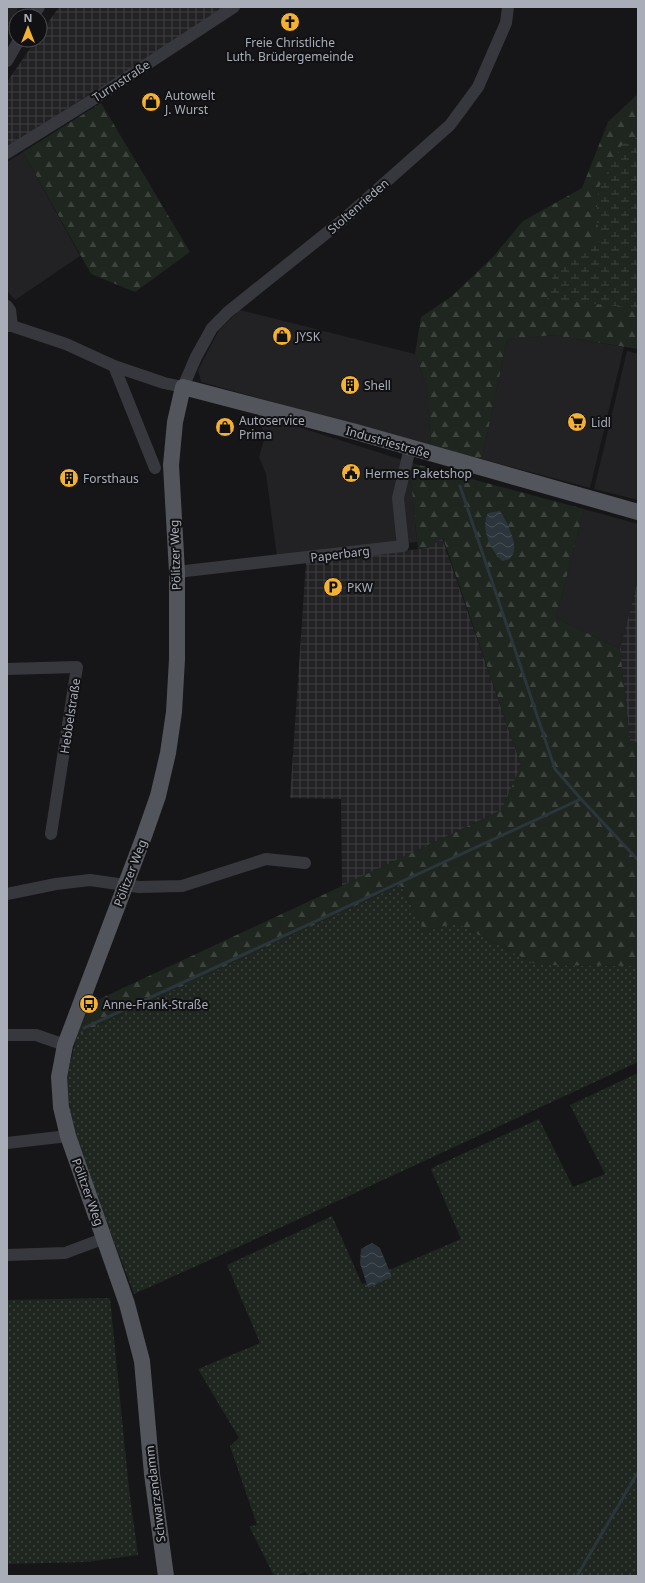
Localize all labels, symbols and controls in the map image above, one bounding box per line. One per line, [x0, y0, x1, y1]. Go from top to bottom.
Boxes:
north arrow [8, 8, 48, 48]
text: N [24, 10, 32, 25]
church icon: Freie Christliche Luth. Brüdergemeinde [279, 11, 301, 33]
place label: Freie Christliche Luth. Brüdergemeinde [226, 34, 354, 65]
street label: Turmstraße [89, 56, 153, 106]
place label: Autowelt J. Wurst [164, 87, 216, 118]
shop icon: Autowelt J. Wurst [140, 91, 162, 113]
street label: Stoltenrieden [324, 175, 392, 237]
shop icon: JYSK [271, 325, 293, 347]
place label: JYSK [295, 328, 321, 345]
building icon: Shell [339, 374, 361, 396]
place label: Shell [364, 377, 391, 394]
supermarket icon: Lidl [566, 411, 588, 433]
place label: Autoservice Prima [239, 412, 305, 443]
place label: Lidl [591, 414, 611, 431]
shop icon: Autoservice Prima [214, 416, 236, 438]
street label: Industriestraße [344, 422, 432, 462]
public building icon: Hermes Paketshop [340, 462, 362, 484]
place label: Hermes Paketshop [365, 465, 472, 482]
building icon: Forsthaus [58, 467, 80, 489]
place label: Forsthaus [83, 470, 139, 487]
street label: Pölitzer Weg [165, 519, 185, 591]
street label: Paperbarg [309, 542, 371, 566]
parking icon: PKW [322, 576, 344, 598]
place label: PKW [347, 579, 373, 596]
street label: Hebbelstraße [56, 677, 84, 755]
street label: Pölitzer Weg [109, 837, 151, 909]
bus stop icon: Anne-Frank-Straße [78, 993, 100, 1015]
place label: Anne-Frank-Straße [103, 996, 208, 1013]
street label: Pölitzer Weg [68, 1156, 108, 1228]
street label: Schwarzendamm [141, 1445, 169, 1543]

